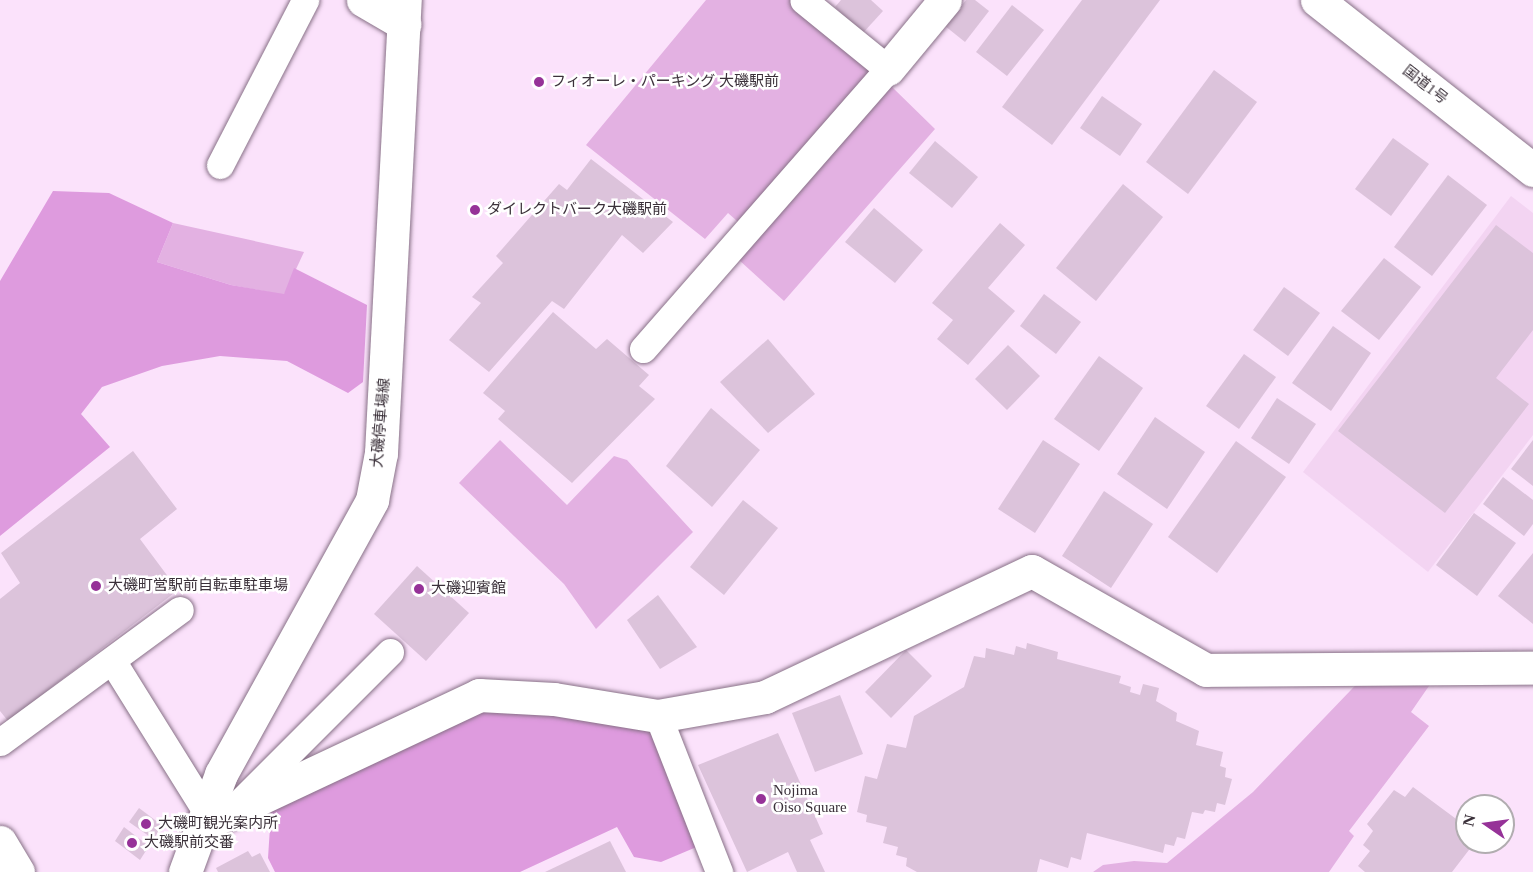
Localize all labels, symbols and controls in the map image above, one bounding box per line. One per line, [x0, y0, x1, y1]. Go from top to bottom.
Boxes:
street label: 国道1号 [1399, 62, 1451, 108]
place label: フィオーレ・パーキング 大磯駅前 [551, 73, 780, 91]
marker: フィオーレ・パーキング 大磯駅前 [532, 75, 546, 89]
place label: ダイレクトバーク大磯駅前 [487, 201, 667, 219]
marker: ダイレクトバーク大磯駅前 [468, 203, 482, 217]
street label: 大磯停車場線 [368, 377, 394, 469]
place label: 大磯町営駅前自転車駐車場 [108, 577, 288, 595]
marker: 大磯町営駅前自転車駐車場 [89, 579, 103, 593]
place label: 大磯迎賓館 [431, 580, 506, 598]
marker: 大磯迎賓館 [412, 582, 426, 596]
place label: Nojima Oiso Square [773, 781, 847, 816]
marker: Nojima Oiso Square [754, 792, 768, 806]
north arrow [1455, 794, 1515, 854]
text: N [1459, 813, 1479, 828]
place label: 大磯町観光案内所 [158, 815, 278, 833]
marker: 大磯町観光案内所 [139, 817, 153, 831]
place label: 大磯駅前交番 [144, 834, 234, 852]
marker: 大磯駅前交番 [125, 836, 139, 850]

